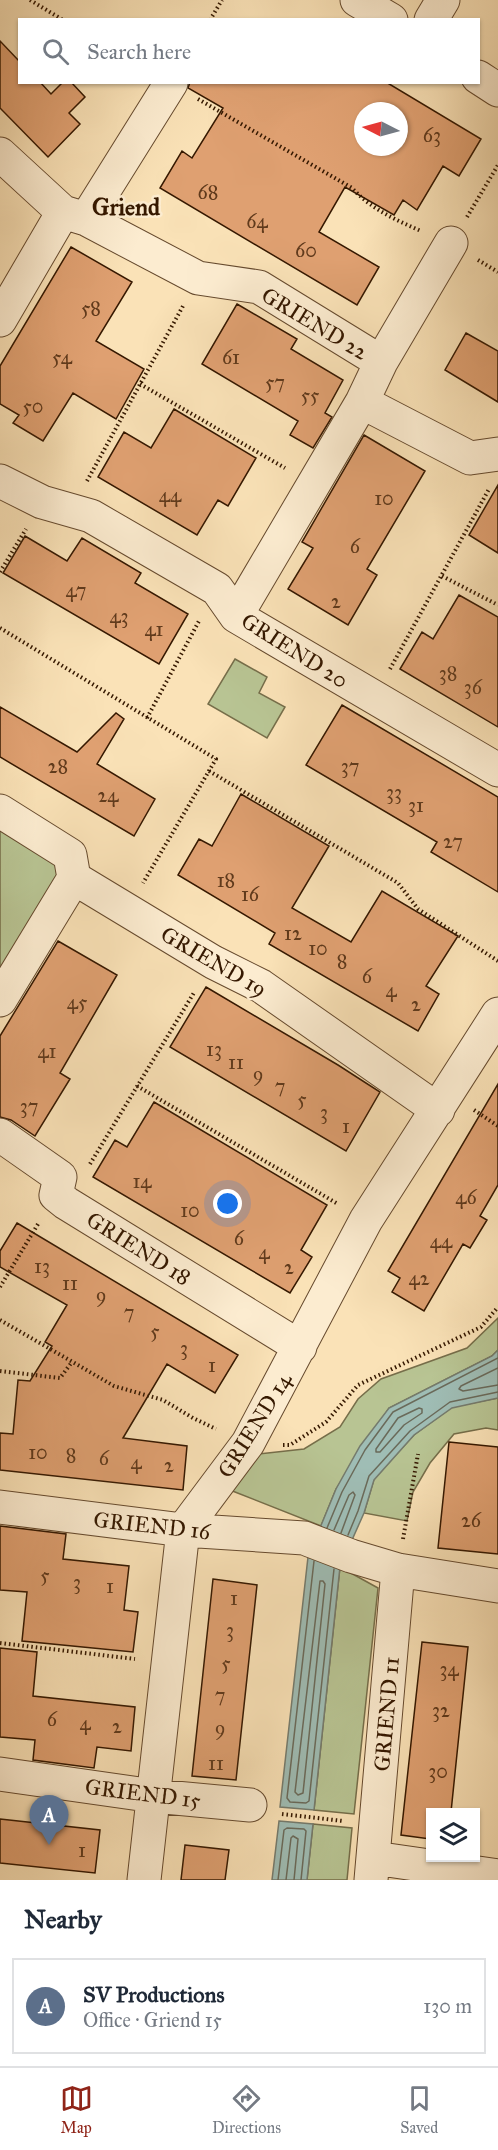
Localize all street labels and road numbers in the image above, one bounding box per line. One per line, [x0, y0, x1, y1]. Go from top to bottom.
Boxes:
street label: GRIEND 22 [257, 281, 373, 366]
street label: GRIEND 20 [236, 607, 353, 694]
street label: GRIEND 19 [156, 920, 272, 1003]
street label: GRIEND 18 [82, 1206, 196, 1291]
street label: GRIEND 14 [212, 1367, 298, 1483]
street label: GRIEND 16 [92, 1506, 212, 1545]
street label: GRIEND 11 [368, 1656, 405, 1772]
street label: GRIEND 15 [84, 1773, 202, 1814]

